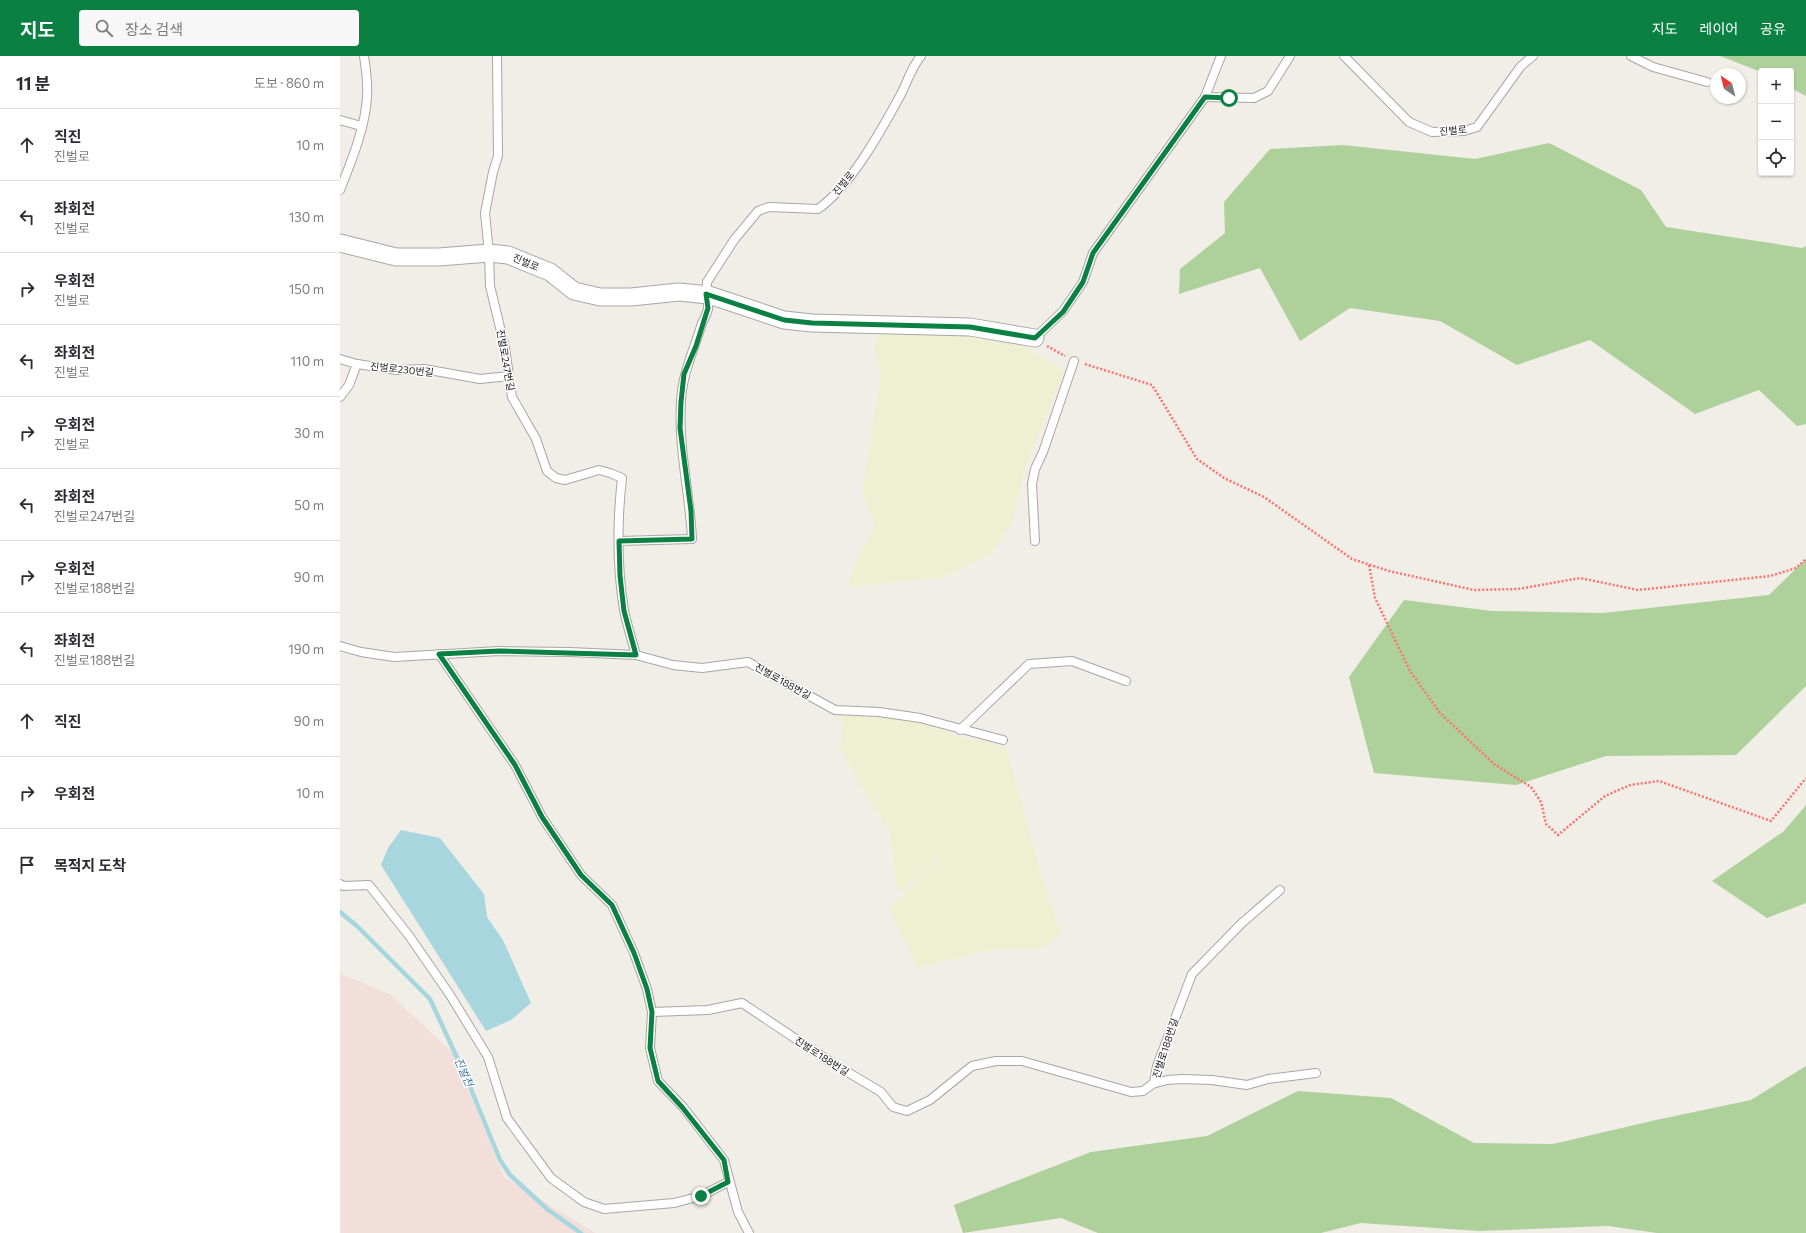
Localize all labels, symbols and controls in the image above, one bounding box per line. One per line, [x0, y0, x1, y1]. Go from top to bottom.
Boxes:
search box [79, 10, 359, 46]
icon: search [93, 17, 115, 39]
text: 지도 [20, 18, 55, 41]
text: 장소 검색 [125, 20, 183, 38]
text: 지도 [1652, 20, 1678, 37]
text: 레이어 [1700, 20, 1738, 37]
text: 공유 [1760, 20, 1786, 37]
north arrow [1710, 68, 1746, 104]
map controls [1758, 68, 1794, 176]
button: + [1758, 68, 1794, 104]
text: 11 분 [16, 73, 50, 94]
text: 도보 · 860 m [254, 75, 324, 91]
route start [1220, 89, 1238, 107]
button: − [1758, 104, 1794, 140]
street label: 진벌로 [1439, 123, 1467, 137]
text: 직진 [54, 127, 82, 145]
icon: ahead [16, 134, 38, 156]
text: 10 m [296, 137, 324, 153]
button: locate [1758, 140, 1794, 176]
text: 진벌로 [54, 148, 90, 164]
street label: 진벌로 [830, 168, 856, 198]
text: 좌회전 [54, 199, 95, 217]
icon: left [16, 206, 38, 228]
text: 130 m [289, 209, 324, 225]
text: 진벌로 [54, 220, 90, 236]
street label: 진벌로 [511, 251, 541, 273]
text: 우회전 [54, 271, 95, 289]
icon: right [16, 278, 38, 300]
text: 150 m [289, 281, 324, 297]
text: 진벌로 [54, 292, 90, 308]
street label: 진벌로247번길 [495, 328, 517, 392]
text: 좌회전 [54, 343, 95, 361]
icon: left [16, 350, 38, 372]
text: 110 m [291, 353, 324, 369]
street label: 진벌로230번길 [370, 360, 434, 378]
text: 진벌로 [54, 364, 90, 380]
text: 우회전 [54, 415, 95, 433]
icon: right [16, 422, 38, 444]
text: 30 m [294, 425, 324, 441]
text: 진벌로 [54, 436, 90, 452]
text: 좌회전 [54, 487, 95, 505]
icon: left [16, 494, 38, 516]
text: 50 m [294, 497, 324, 513]
text: 진벌로247번길 [54, 508, 135, 524]
text: 우회전 [54, 559, 95, 577]
icon: right [16, 566, 38, 588]
text: 90 m [294, 569, 324, 585]
text: 진벌로188번길 [54, 580, 135, 596]
text: 좌회전 [54, 631, 95, 649]
icon: left [16, 638, 38, 660]
text: 190 m [288, 641, 324, 657]
text: 진벌로188번길 [54, 652, 135, 668]
street label: 진벌로188번길 [753, 661, 813, 701]
icon: ahead [16, 710, 38, 732]
text: 직진 [54, 712, 82, 730]
text: 90 m [294, 713, 324, 729]
icon: right [16, 782, 38, 804]
text: 우회전 [54, 784, 95, 802]
text: 10 m [296, 785, 324, 801]
icon: arrive [16, 854, 38, 876]
text: 목적지 도착 [54, 856, 126, 874]
street label: 진벌로188번길 [1150, 1016, 1180, 1080]
street label: 진벌로188번길 [793, 1034, 851, 1078]
water label: 진벌천 [452, 1055, 477, 1090]
route end [692, 1187, 710, 1205]

